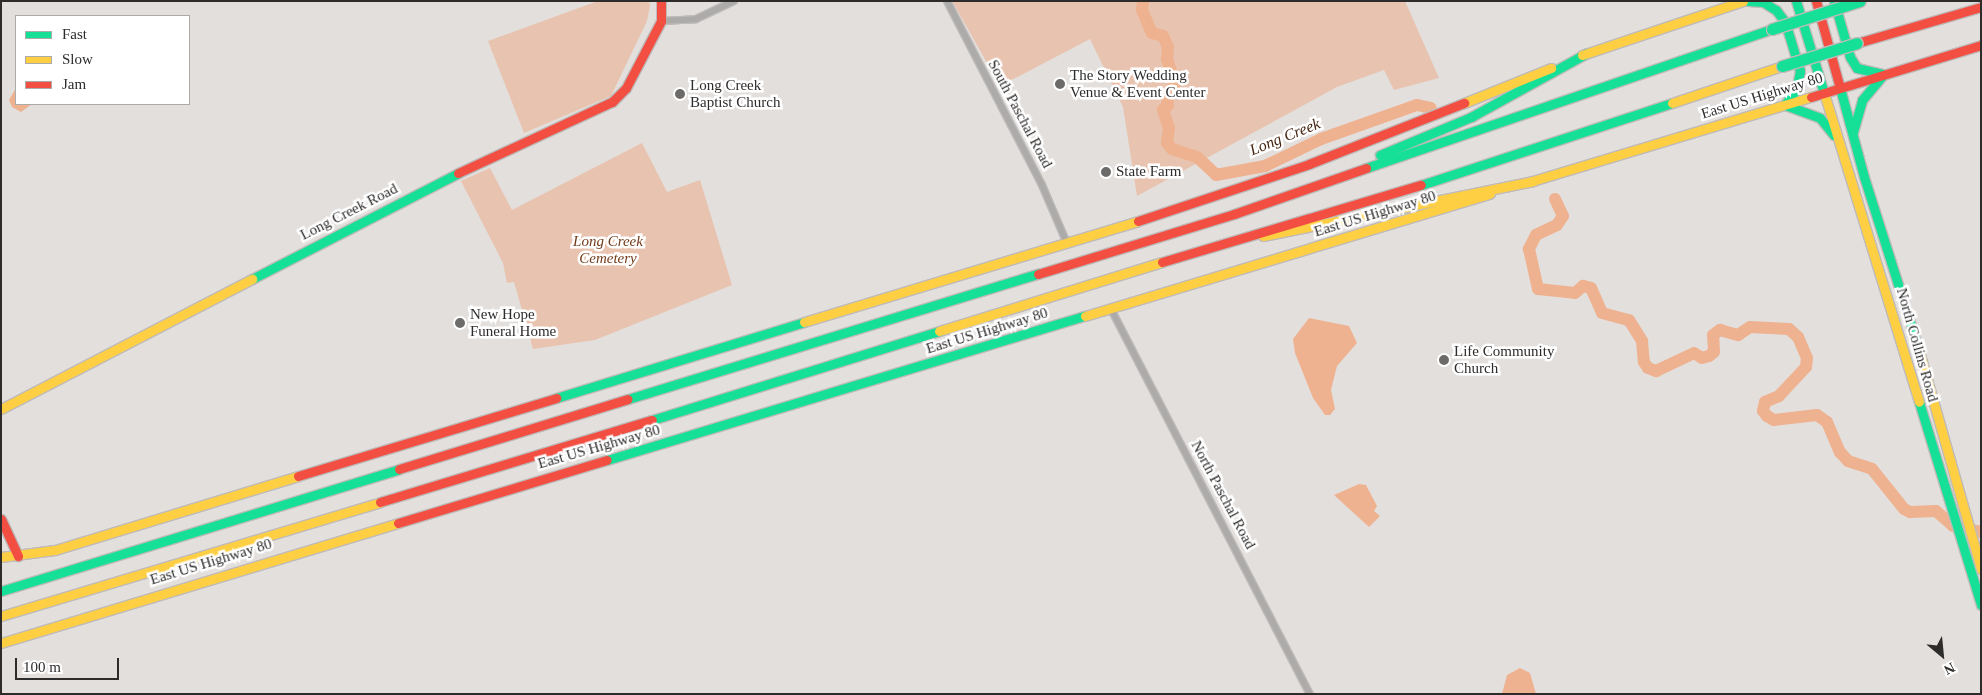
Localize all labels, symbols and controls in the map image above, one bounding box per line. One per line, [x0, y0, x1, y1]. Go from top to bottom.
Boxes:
legend [15, 15, 190, 105]
text: Fast [62, 26, 87, 42]
text: Slow [62, 51, 93, 67]
street label: South Paschal Road [984, 57, 1056, 171]
place label: The Story Wedding Venue & Event Center [1070, 66, 1205, 101]
street label: East US Highway 80 [1699, 69, 1825, 123]
text: Jam [62, 76, 86, 92]
place label: Long Creek Baptist Church [690, 76, 780, 111]
marker: The Story Wedding Venue & Event Center [1054, 78, 1066, 90]
marker: Long Creek Baptist Church [674, 88, 686, 100]
water label: Long Creek [1247, 114, 1323, 160]
place label: State Farm [1116, 163, 1181, 181]
marker: State Farm [1100, 166, 1112, 178]
street label: Long Creek Road [297, 180, 401, 244]
street label: East US Highway 80 [1312, 187, 1438, 241]
park label: Long Creek Cemetery [573, 232, 643, 267]
street label: North Collins Road [1892, 286, 1942, 404]
street label: East US Highway 80 [924, 304, 1050, 358]
place label: New Hope Funeral Home [470, 305, 556, 340]
marker: New Hope Funeral Home [454, 317, 466, 329]
place label: Life Community Church [1454, 342, 1554, 377]
marker: Life Community Church [1438, 354, 1450, 366]
street label: East US Highway 80 [536, 421, 662, 473]
street label: North Paschal Road [1187, 438, 1259, 552]
street label: East US Highway 80 [148, 535, 274, 589]
north arrow [1917, 630, 1967, 680]
scale bar [18, 648, 121, 680]
text: 100 m [23, 659, 61, 675]
text: N [1941, 660, 1957, 678]

